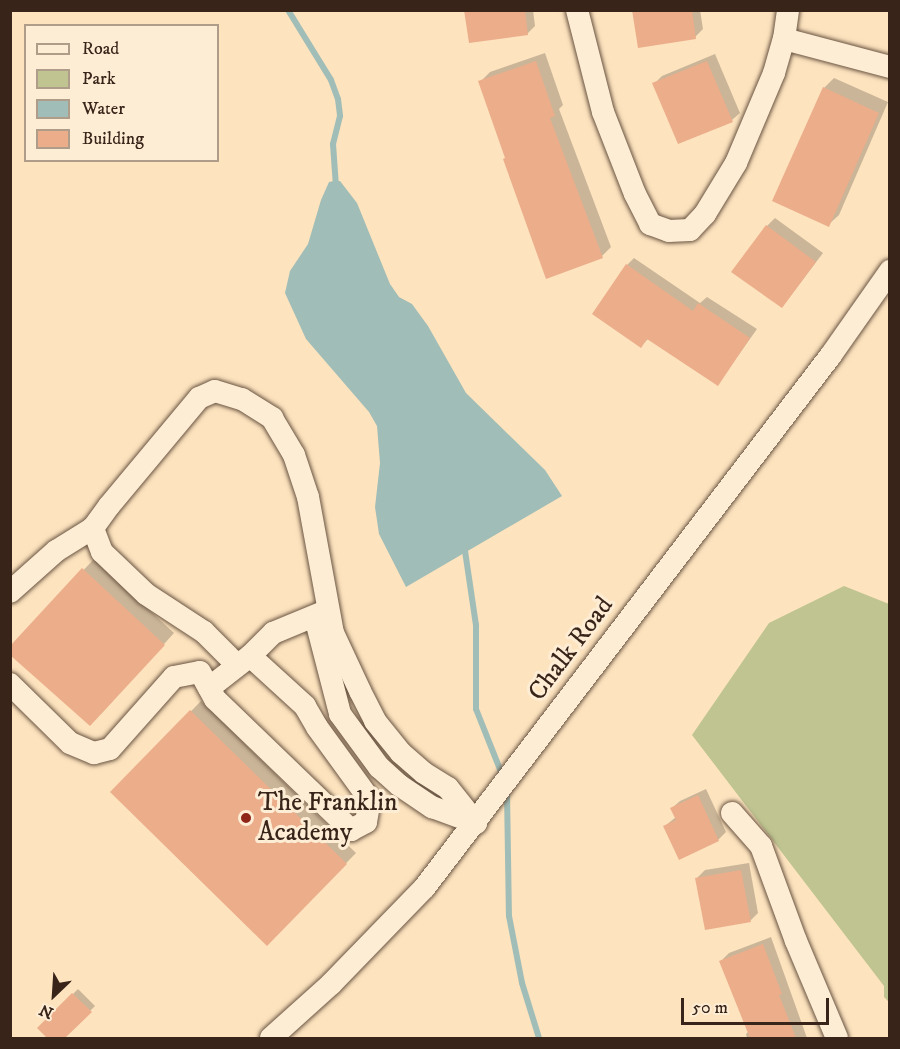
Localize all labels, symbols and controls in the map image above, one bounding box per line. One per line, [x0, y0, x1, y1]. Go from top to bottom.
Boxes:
legend [24, 24, 219, 162]
text: Road [82, 38, 119, 60]
text: Park [82, 68, 116, 90]
text: Water [82, 98, 125, 120]
text: Building [82, 128, 144, 150]
street label: Chalk Road [522, 591, 620, 707]
place label: The Franklin Academy [258, 787, 398, 849]
marker: The Franklin Academy [239, 811, 253, 825]
north arrow [24, 965, 84, 1025]
scale bar [684, 986, 832, 1024]
text: 50 m [692, 997, 728, 1019]
text: N [36, 999, 57, 1023]

